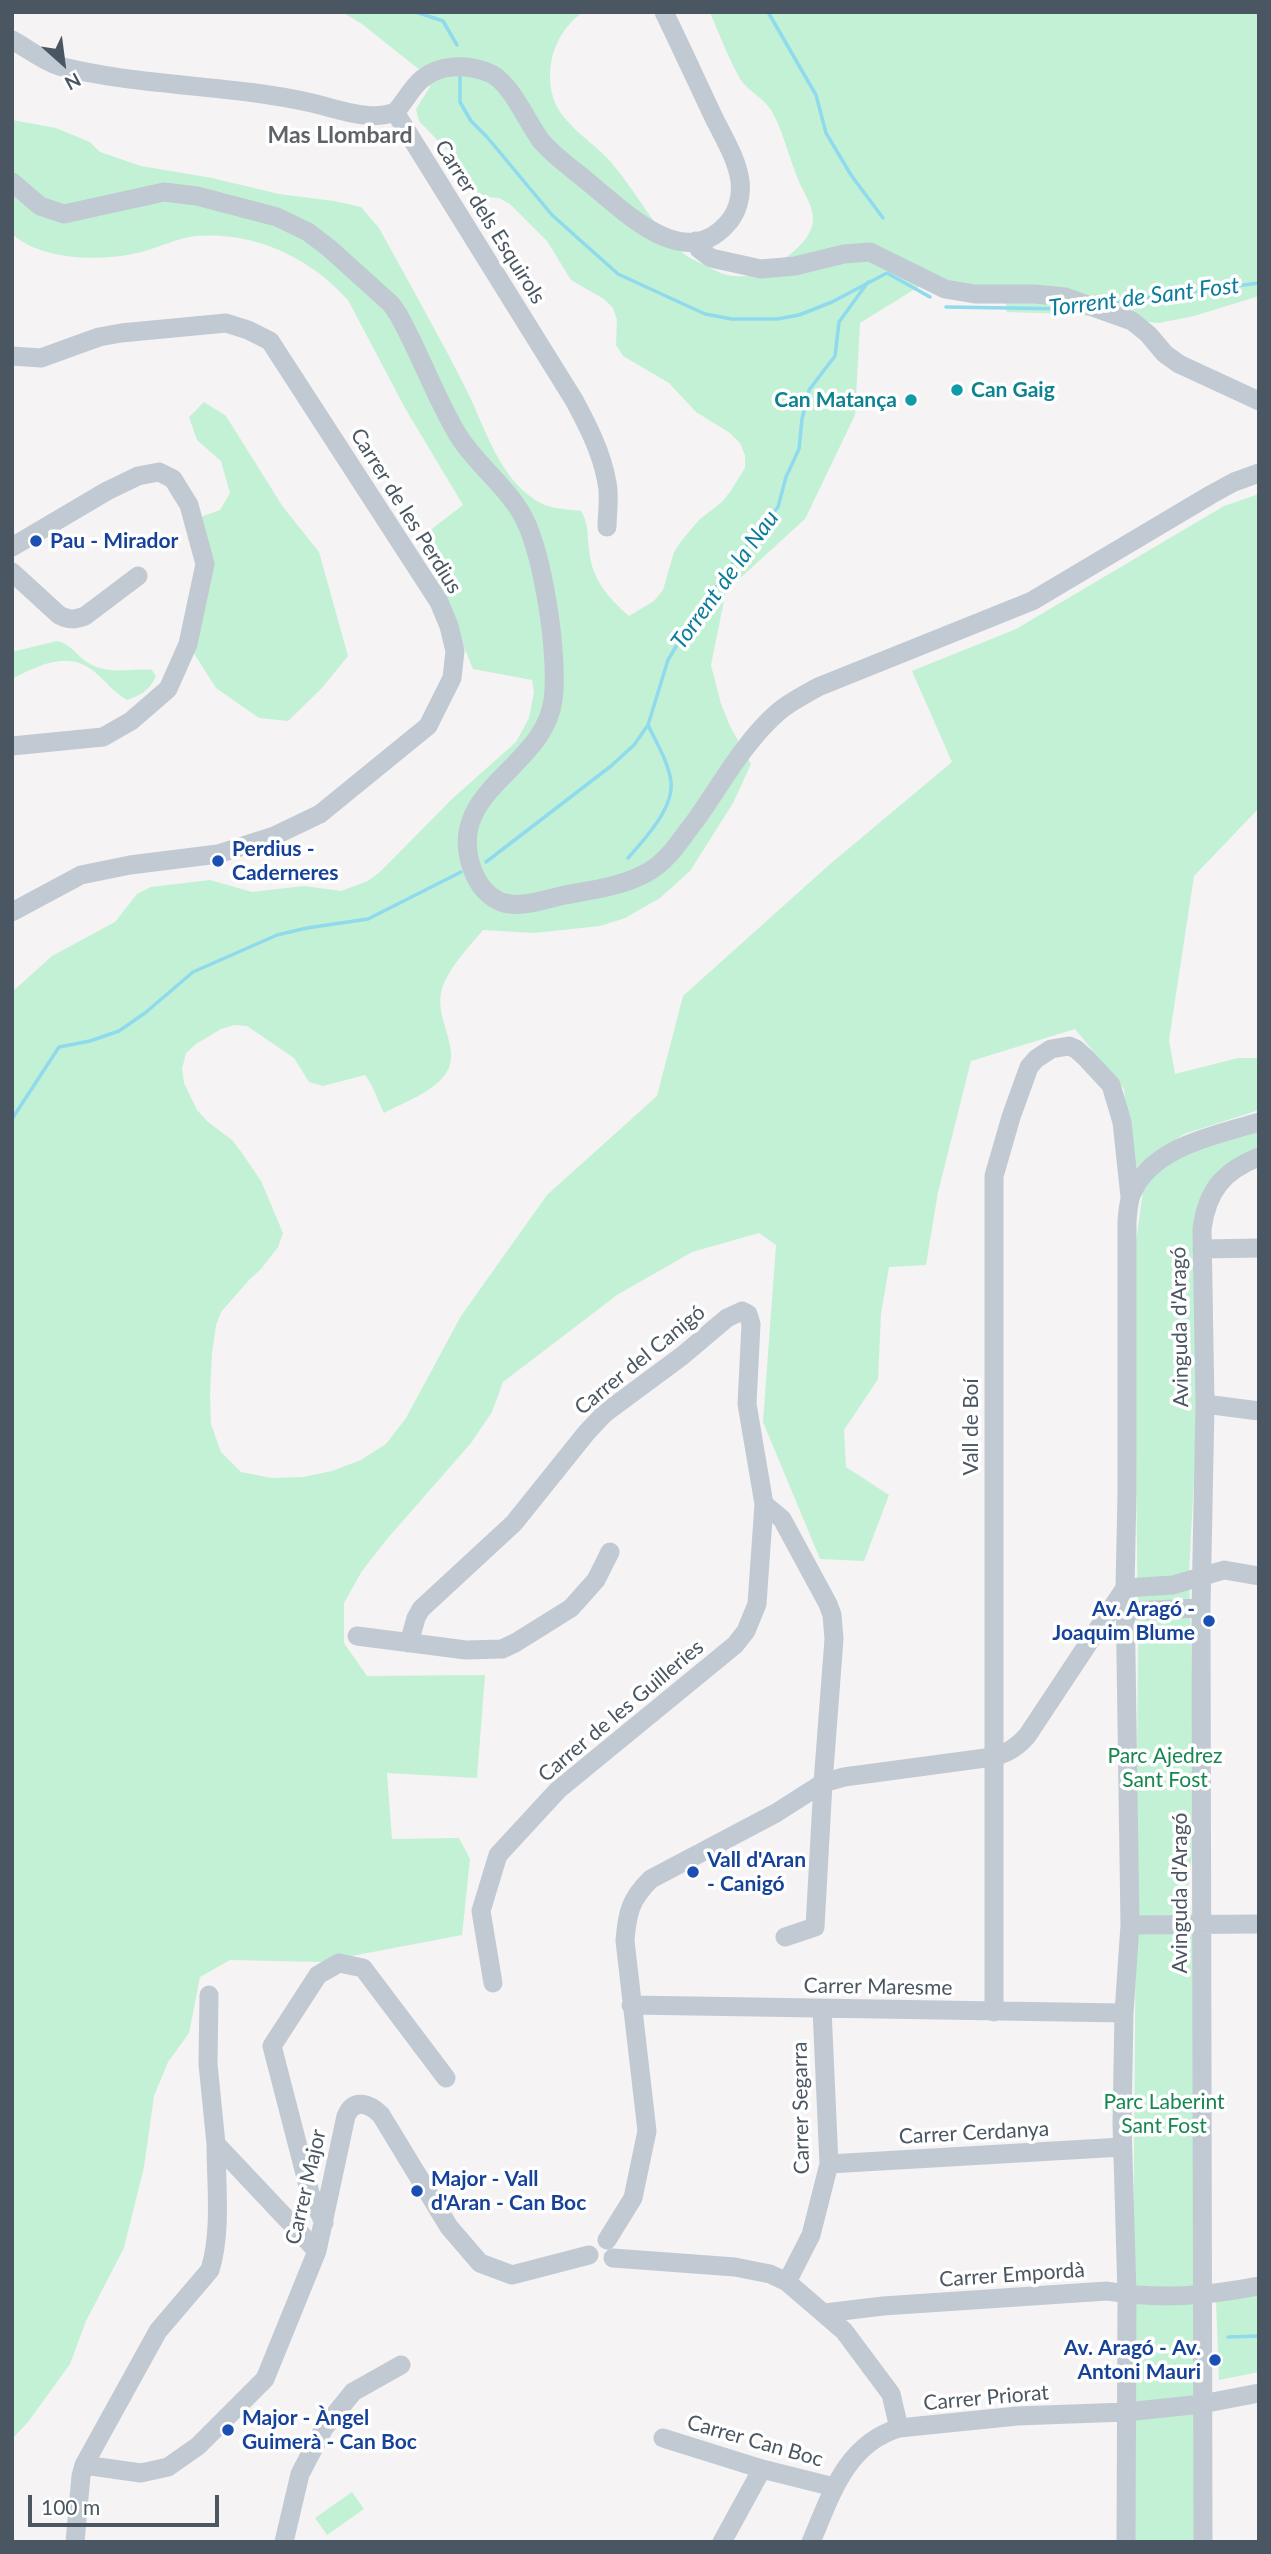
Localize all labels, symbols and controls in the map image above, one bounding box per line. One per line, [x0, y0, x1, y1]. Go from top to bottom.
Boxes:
north arrow [28, 28, 98, 98]
text: N [61, 68, 85, 96]
district label: Mas Llombard [268, 122, 412, 150]
street label: Carrer dels Esquirols [429, 135, 551, 309]
water label: Torrent de Sant Fost [1047, 272, 1241, 322]
place label: Can Gaig [971, 377, 1055, 403]
marker: Can Gaig [949, 382, 965, 398]
place label: Can Matança [774, 387, 897, 413]
marker: Can Matança [903, 392, 919, 408]
street label: Carrer de les Perdius [345, 424, 467, 598]
water label: Torrent de la Nau [665, 505, 785, 655]
place label: Pau - Mirador [50, 528, 178, 554]
marker: Pau - Mirador [28, 533, 44, 549]
place label: Perdius - Caderneres [232, 836, 339, 886]
marker: Perdius - Caderneres [210, 853, 226, 869]
street label: Avinguda d'Aragó [1166, 1246, 1194, 1408]
street label: Carrer del Canigó [570, 1300, 710, 1420]
street label: Vall de Boí [958, 1379, 984, 1475]
place label: Av. Aragó - Joaquim Blume [1052, 1596, 1195, 1646]
marker: Av. Aragó - Joaquim Blume [1201, 1613, 1217, 1629]
street label: Carrer de les Guilleries [533, 1635, 709, 1787]
park label: Parc Ajedrez Sant Fost [1107, 1743, 1223, 1793]
street label: Avinguda d'Aragó [1167, 1813, 1193, 1973]
place label: Vall d'Aran - Canigó [707, 1847, 806, 1897]
marker: Vall d'Aran - Canigó [685, 1864, 701, 1880]
street label: Carrer Maresme [803, 1973, 953, 2001]
street label: Carrer Segarra [787, 2041, 815, 2175]
park label: Parc Laberint Sant Fost [1103, 2089, 1225, 2139]
street label: Carrer Cerdanya [898, 2116, 1050, 2150]
street label: Carrer Major [280, 2127, 332, 2247]
place label: Major - Vall d'Aran - Can Boc [431, 2166, 586, 2216]
marker: Major - Vall d'Aran - Can Boc [409, 2183, 425, 2199]
street label: Carrer Empordà [938, 2257, 1086, 2293]
place label: Av. Aragó - Av. Antoni Mauri [1064, 2335, 1201, 2385]
marker: Av. Aragó - Av. Antoni Mauri [1207, 2352, 1223, 2368]
street label: Carrer Priorat [922, 2380, 1050, 2416]
place label: Major - Àngel Guimerà - Can Boc [242, 2405, 417, 2455]
street label: Carrer Can Boc [684, 2410, 826, 2472]
marker: Major - Àngel Guimerà - Can Boc [220, 2422, 236, 2438]
scale bar [32, 2480, 222, 2524]
text: 100 m [41, 2494, 100, 2519]

